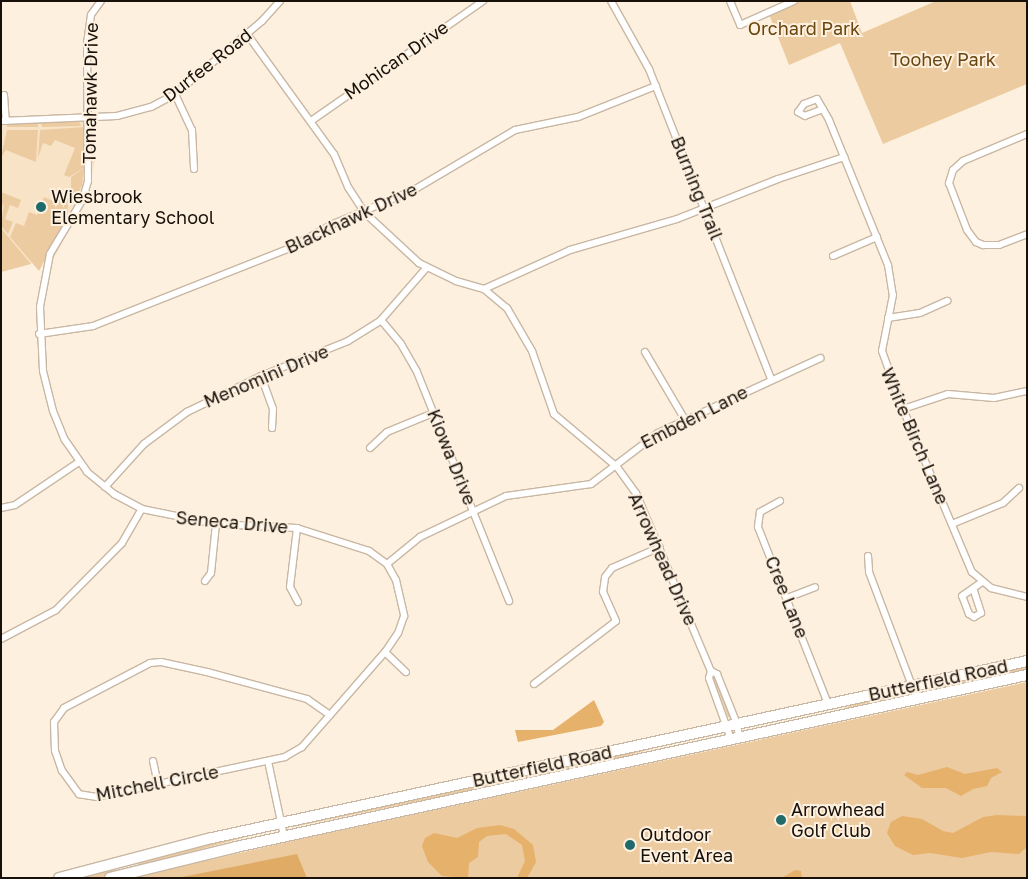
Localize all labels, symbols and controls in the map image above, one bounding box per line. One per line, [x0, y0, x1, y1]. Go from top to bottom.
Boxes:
street label: Mohican Drive [340, 16, 452, 104]
park label: Orchard Park [748, 17, 860, 39]
street label: Tomahawk Drive [78, 22, 102, 164]
street label: Durfee Road [158, 24, 256, 106]
park label: Toohey Park [890, 48, 996, 70]
street label: Burning Trail [666, 133, 728, 243]
street label: Blackhawk Drive [282, 178, 420, 258]
place label: Wiesbrook Elementary School [51, 186, 215, 228]
marker: Wiesbrook Elementary School [35, 201, 47, 213]
street label: Menomini Drive [200, 340, 332, 412]
street label: White Birch Lane [876, 364, 954, 508]
street label: Embden Lane [637, 381, 751, 453]
street label: Kiowa Drive [423, 406, 481, 508]
street label: Arrowhead Drive [624, 489, 702, 629]
street label: Seneca Drive [175, 506, 289, 538]
street label: Cree Lane [761, 553, 813, 641]
street label: Butterfield Road [866, 655, 1010, 705]
street label: Butterfield Road [470, 741, 614, 791]
street label: Mitchell Circle [94, 761, 220, 805]
place label: Arrowhead Golf Club [791, 799, 885, 842]
marker: Arrowhead Golf Club [775, 814, 787, 826]
place label: Outdoor Event Area [640, 824, 733, 866]
marker: Outdoor Event Area [624, 839, 636, 851]

